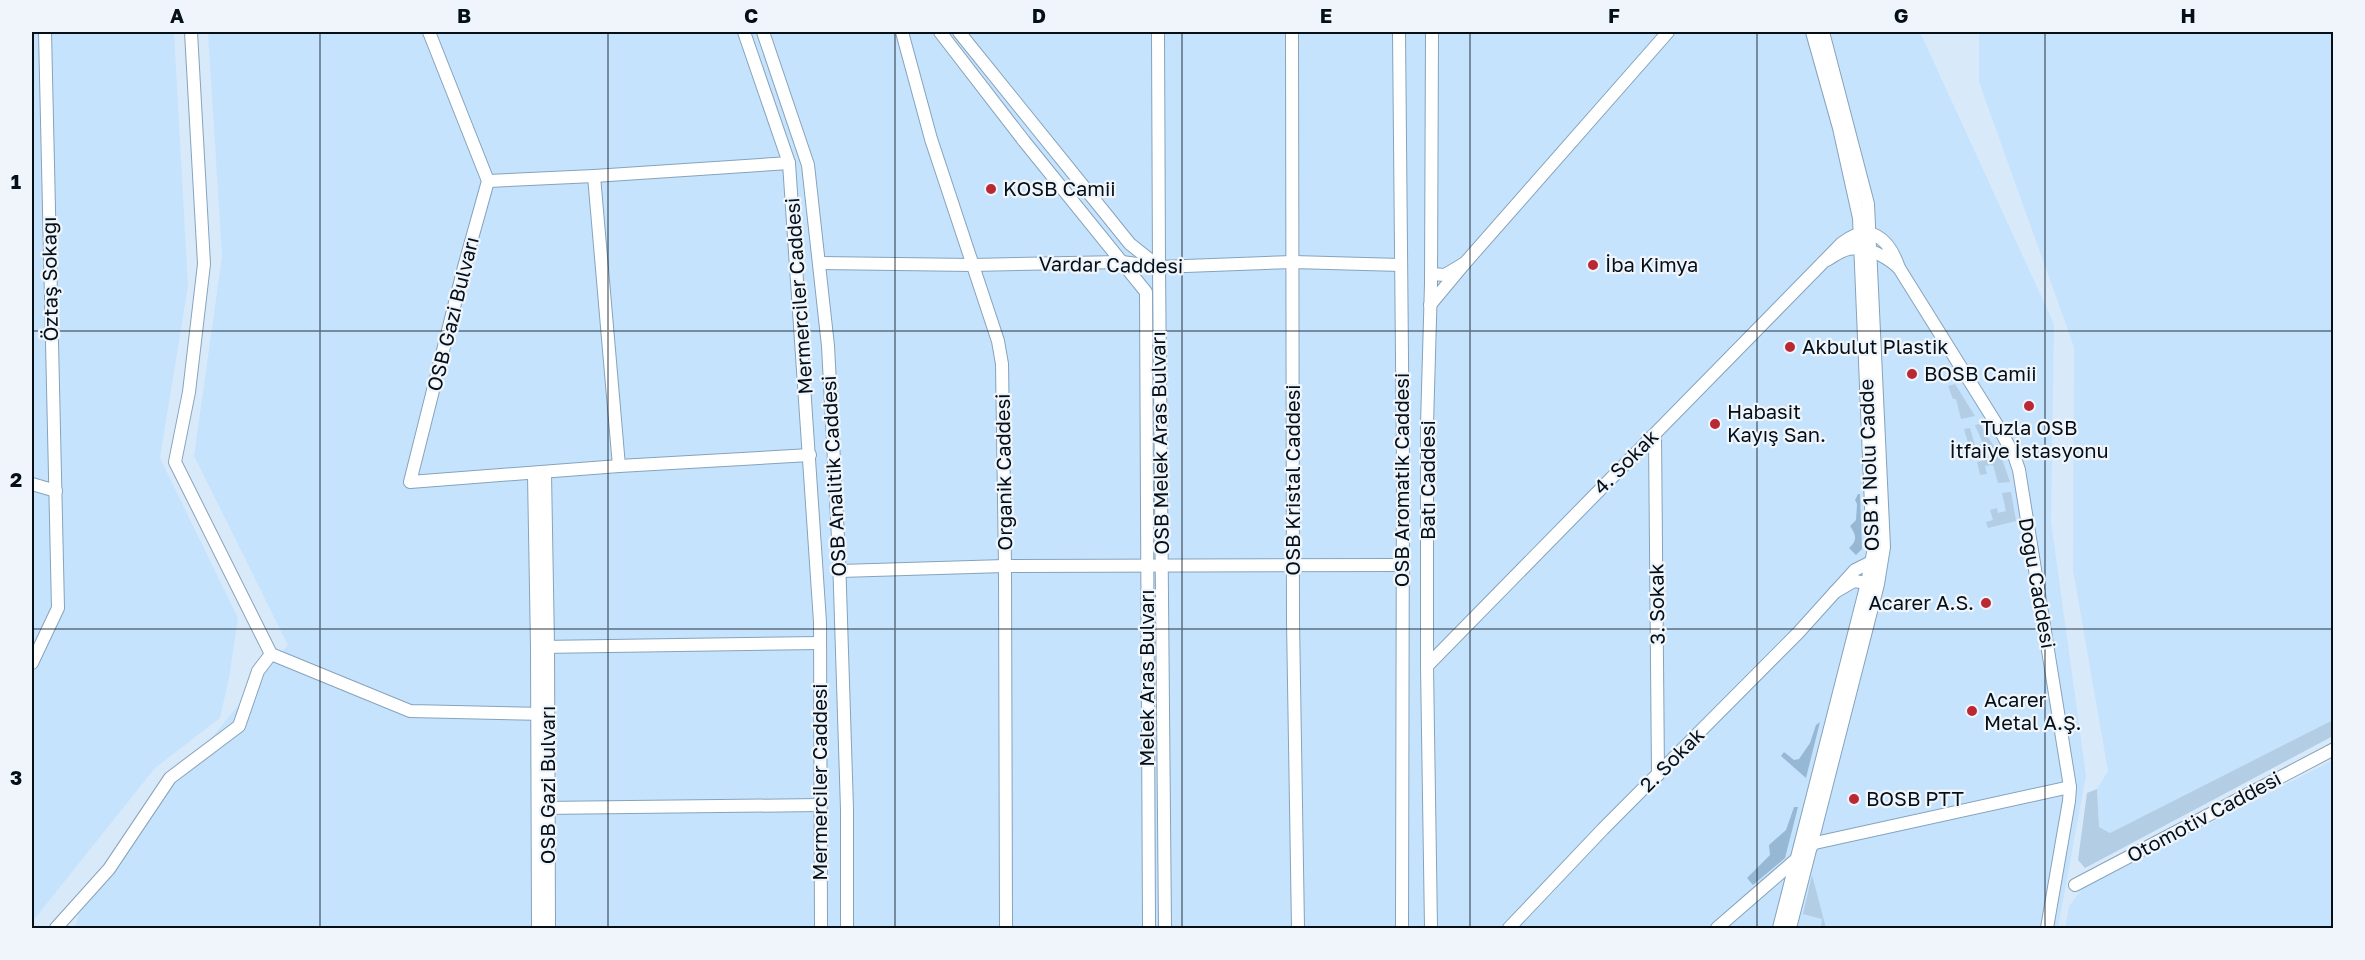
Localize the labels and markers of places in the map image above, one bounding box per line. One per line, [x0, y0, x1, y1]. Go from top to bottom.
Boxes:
place label: KOSB Camii [1003, 176, 1116, 200]
marker: KOSB Camii [984, 182, 998, 196]
place label: İba Kimya [1605, 252, 1698, 276]
marker: İba Kimya [1586, 258, 1600, 272]
place label: Akbulut Plastik [1802, 334, 1949, 358]
marker: Akbulut Plastik [1783, 340, 1797, 354]
place label: BOSB Camii [1924, 361, 2037, 385]
marker: BOSB Camii [1905, 367, 1919, 381]
place label: Habasit Kayış San. [1727, 399, 1826, 446]
marker: Tuzla OSB İtfaiye İstasyonu [2022, 399, 2036, 413]
place label: Tuzla OSB İtfaiye İstasyonu [1949, 415, 2109, 462]
marker: Habasit Kayış San. [1708, 417, 1722, 431]
place label: Acarer A.S. [1869, 590, 1974, 614]
marker: Acarer A.S. [1979, 596, 1993, 610]
place label: Acarer Metal A.Ş. [1984, 687, 2082, 734]
marker: Acarer Metal A.Ş. [1965, 704, 1979, 718]
place label: BOSB PTT [1866, 786, 1964, 810]
marker: BOSB PTT [1847, 792, 1861, 806]

